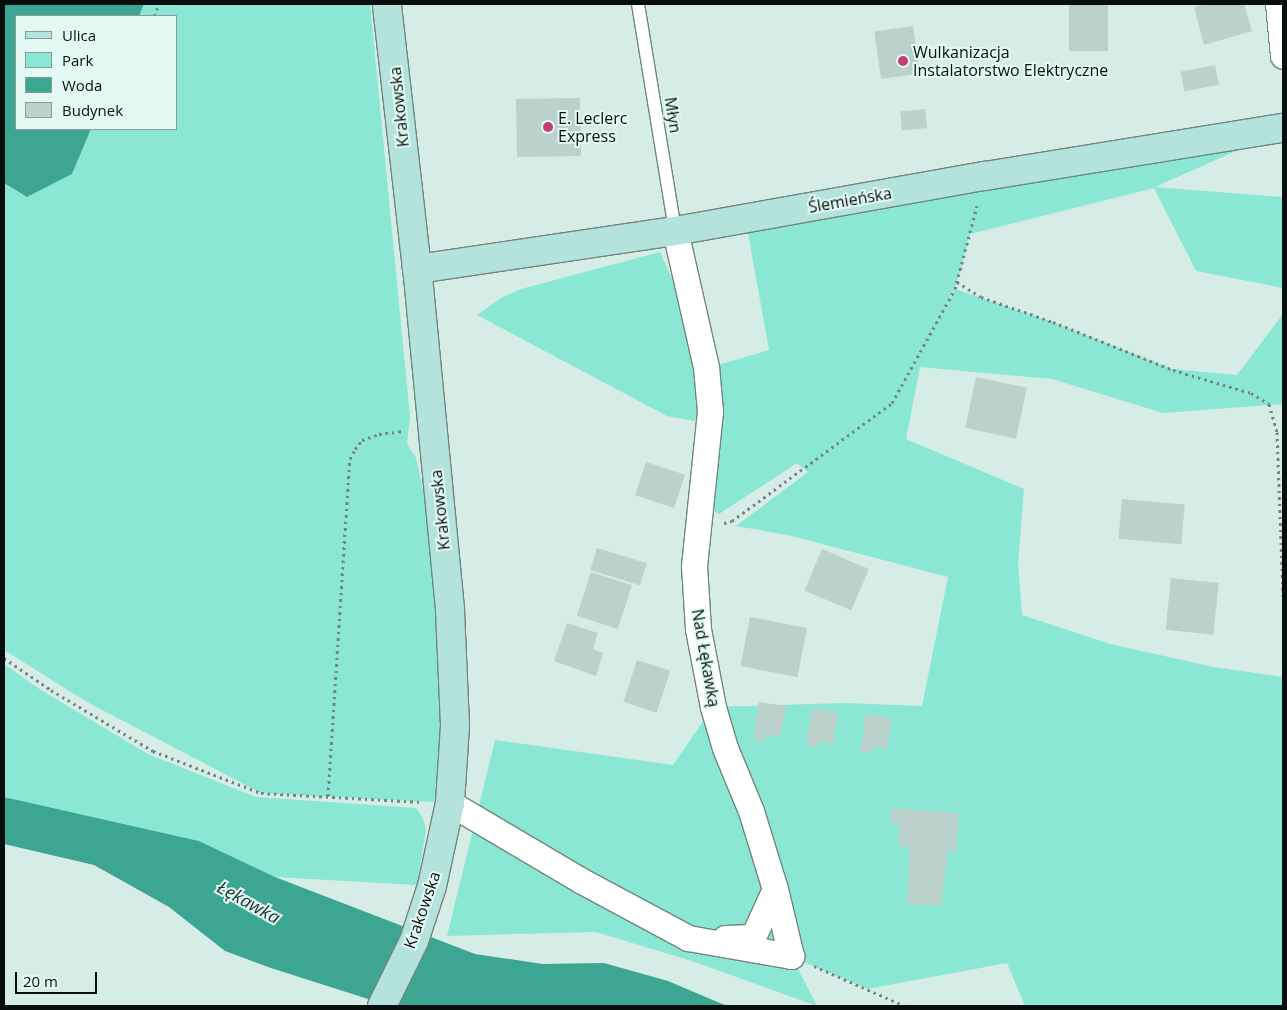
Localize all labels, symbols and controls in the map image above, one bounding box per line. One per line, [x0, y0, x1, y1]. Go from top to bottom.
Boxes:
legend [15, 15, 178, 130]
text: Ulica [62, 25, 96, 45]
place label: Wulkanizacja Instalatorstwo Elektryczne [913, 42, 1108, 80]
text: Park [62, 50, 93, 70]
marker: Wulkanizacja Instalatorstwo Elektryczne [897, 55, 909, 67]
street label: Krakowska [385, 66, 413, 148]
text: Woda [62, 75, 102, 95]
street label: Młyn [661, 96, 685, 134]
text: Budynek [62, 100, 123, 120]
place label: E. Leclerc Express [558, 108, 627, 146]
marker: E. Leclerc Express [542, 121, 554, 133]
street label: Ślemieńska [807, 183, 893, 217]
street label: Krakowska [426, 469, 454, 551]
street label: Nad Łękawką [688, 607, 724, 709]
street label: Krakowska [400, 869, 444, 951]
water label: Łękawka [214, 876, 284, 928]
scale bar [18, 962, 100, 994]
text: 20 m [23, 971, 58, 991]

